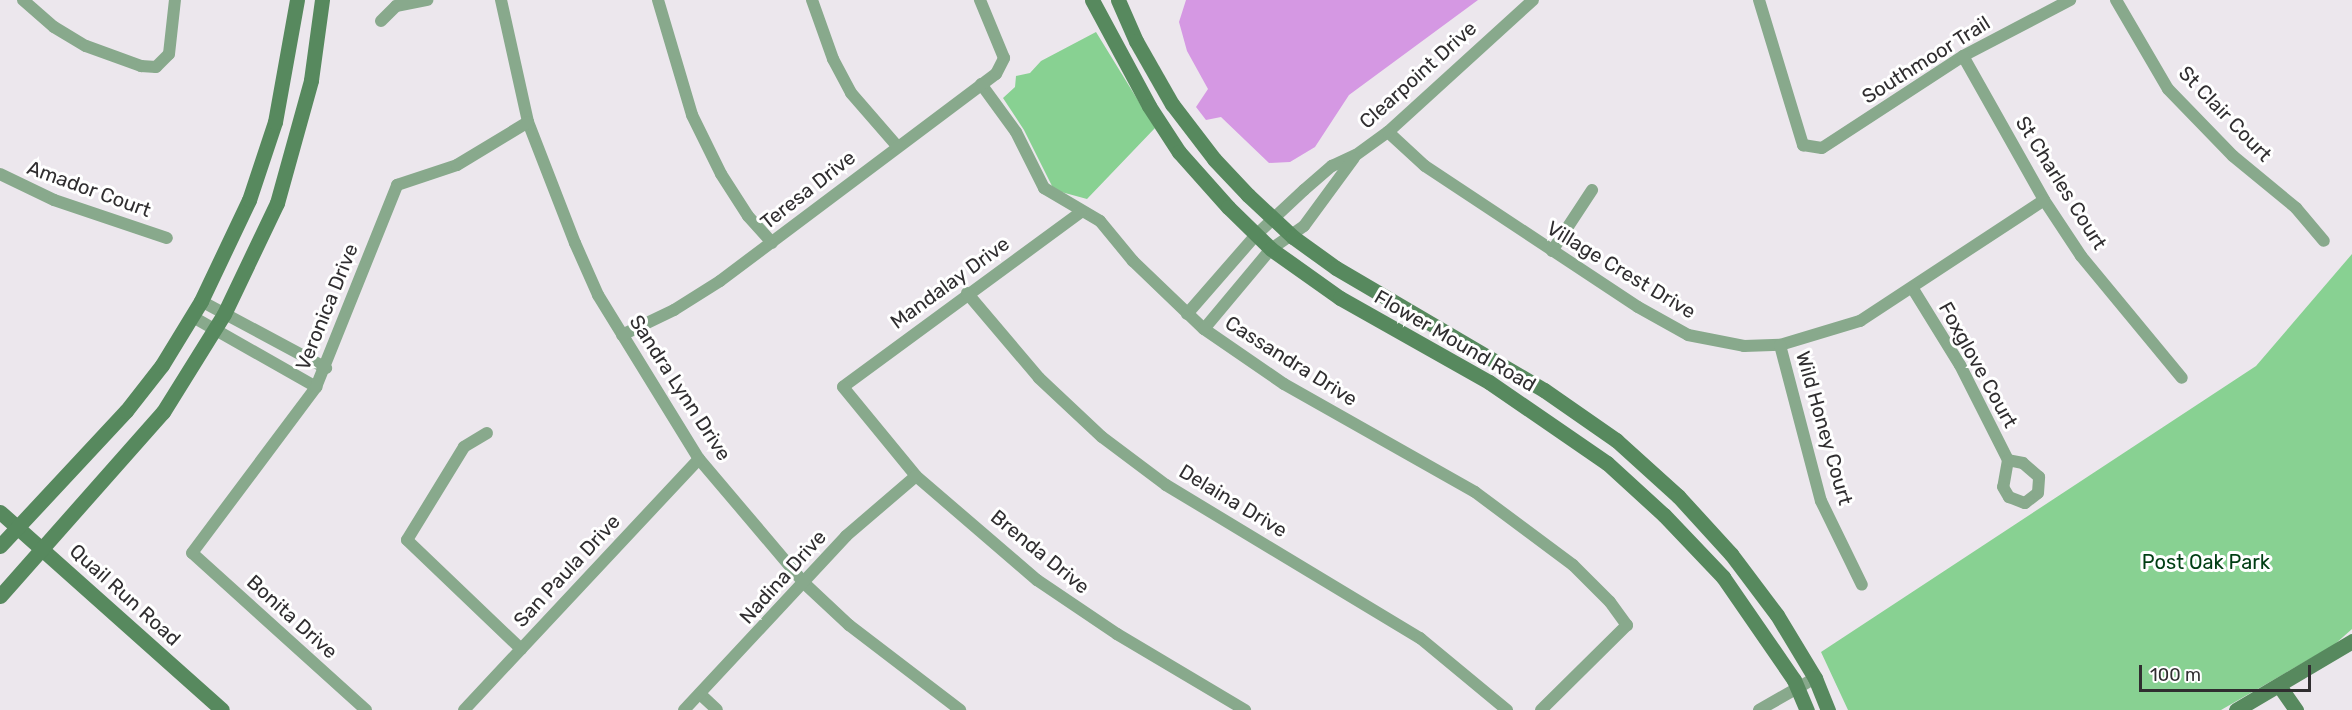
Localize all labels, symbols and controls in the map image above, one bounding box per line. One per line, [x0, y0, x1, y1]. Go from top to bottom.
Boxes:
street label: Southmoor Trail [1857, 11, 1995, 109]
street label: Clearpoint Drive [1355, 16, 1481, 134]
street label: St Clair Court [2173, 61, 2277, 167]
street label: St Charles Court [2010, 112, 2112, 254]
street label: Teresa Drive [756, 146, 860, 234]
street label: Amador Court [24, 155, 154, 223]
street label: Village Crest Drive [1542, 216, 1700, 324]
street label: Mandalay Drive [886, 232, 1014, 334]
street label: Veronica Drive [291, 240, 363, 374]
street label: Flower Mound Road [1370, 285, 1540, 397]
street label: Foxglove Court [1934, 298, 2022, 432]
street label: Sandra Lynn Drive [624, 311, 736, 465]
street label: Cassandra Drive [1220, 311, 1362, 411]
street label: Wild Honey Court [1790, 348, 1858, 508]
street label: Delaina Drive [1175, 459, 1291, 543]
street label: Brenda Drive [986, 505, 1094, 599]
street label: San Paula Drive [509, 510, 625, 632]
street label: Nadina Drive [735, 525, 831, 629]
street label: Quail Run Road [65, 539, 185, 651]
park label: Post Oak Park [2142, 550, 2270, 574]
street label: Bonita Drive [242, 570, 342, 664]
scale bar [2142, 653, 2314, 691]
text: 100 m [2150, 664, 2201, 686]

